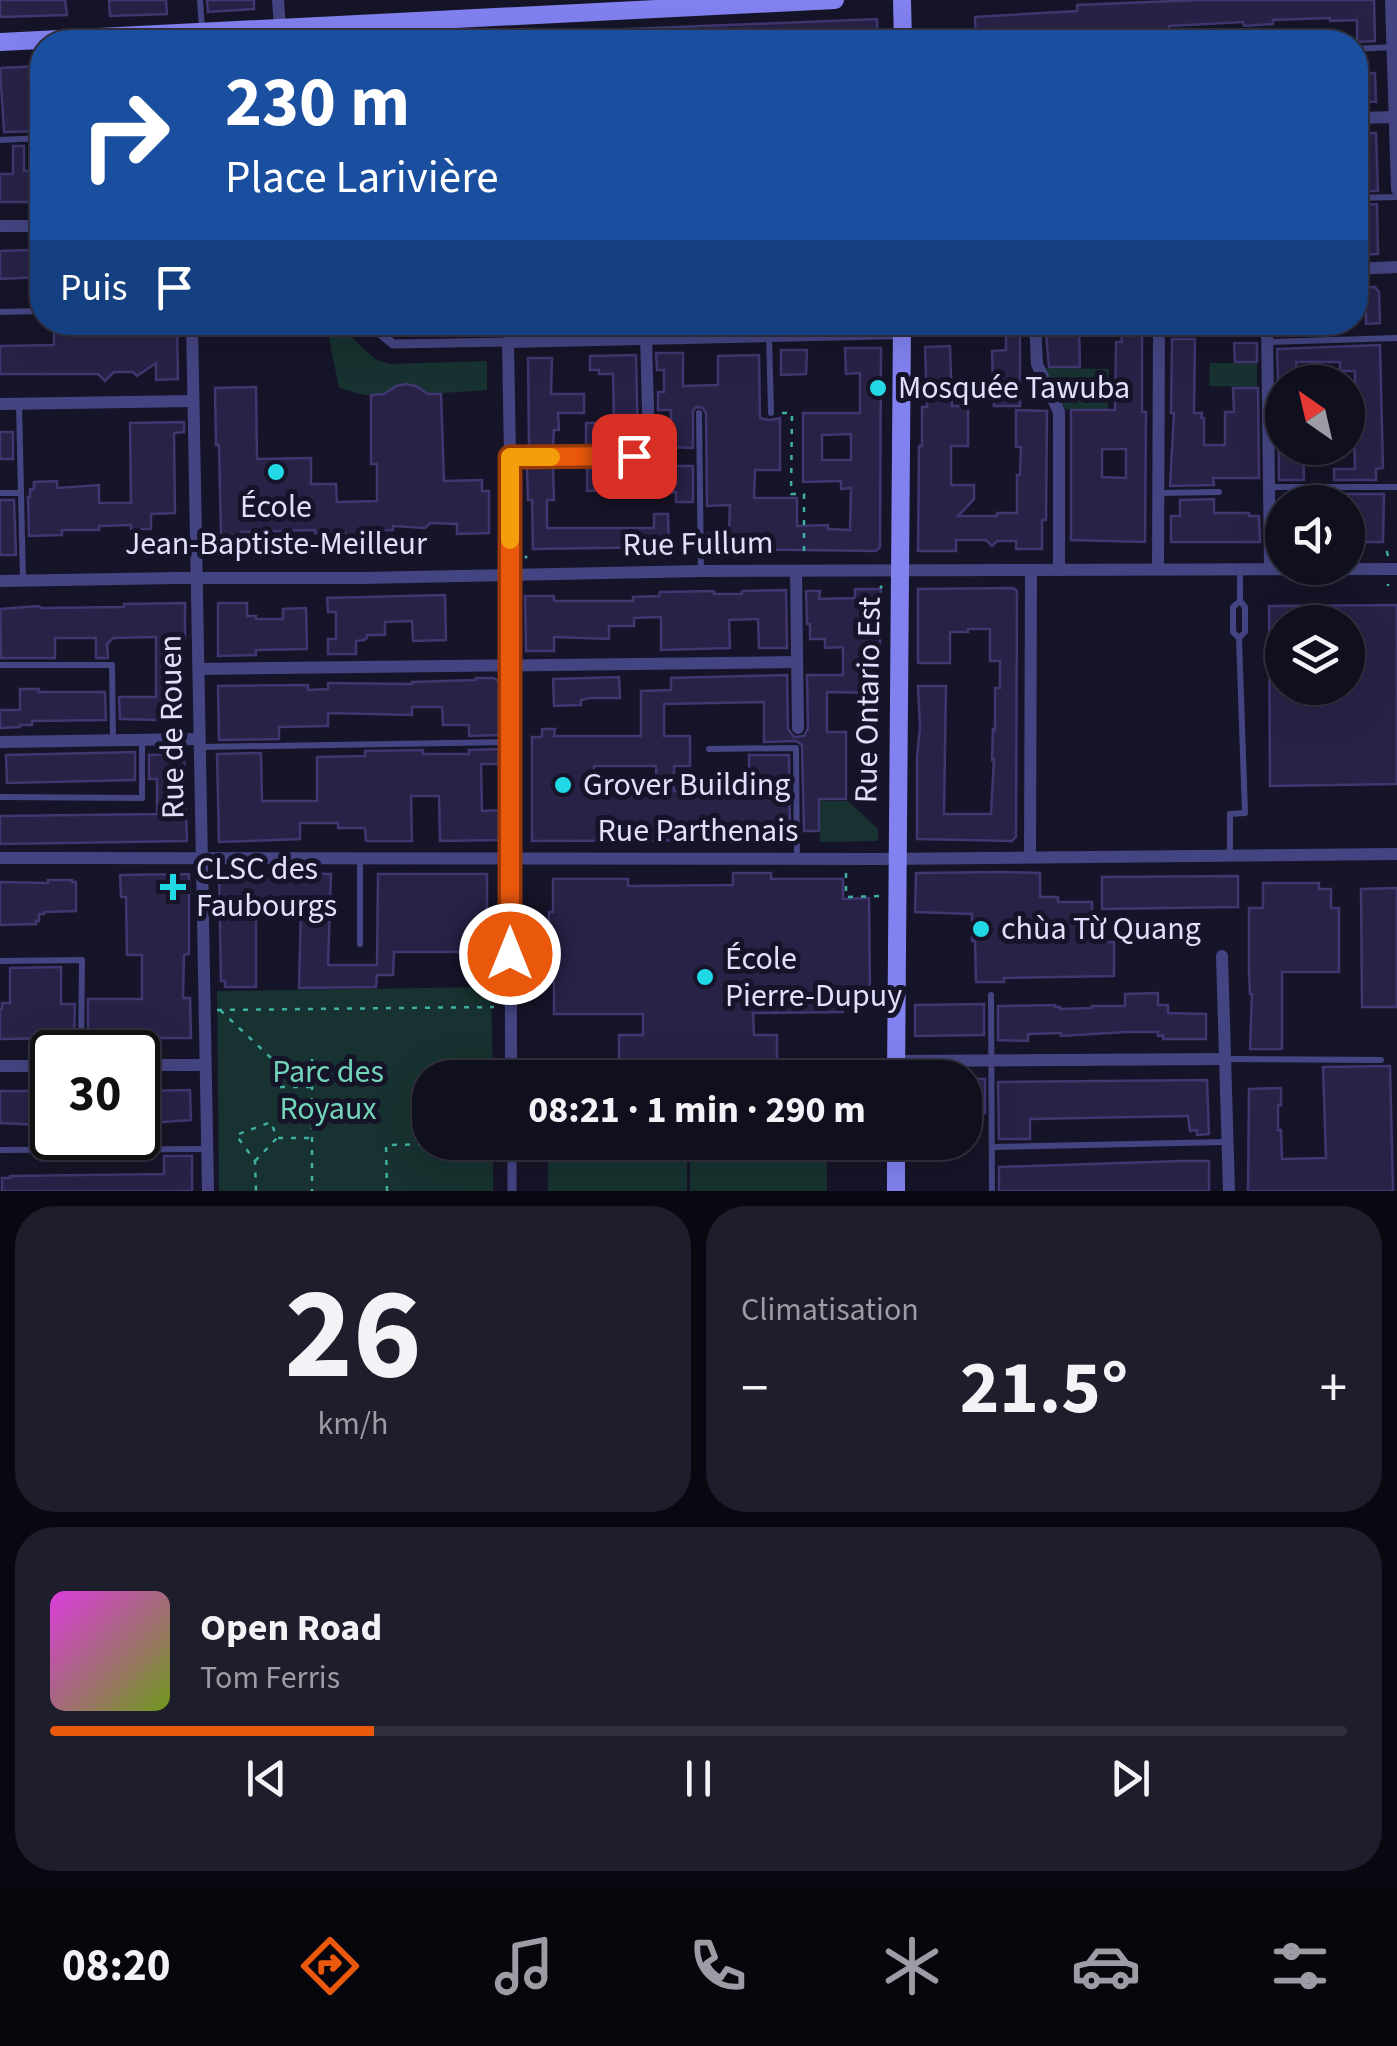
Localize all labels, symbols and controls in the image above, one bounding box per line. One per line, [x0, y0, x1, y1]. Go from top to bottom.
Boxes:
text: 230 m [225, 53, 410, 153]
icon: right [60, 70, 190, 200]
text: Place Larivière [225, 146, 499, 210]
icon: arrive [147, 260, 202, 315]
text: Puis [60, 261, 127, 315]
place label: Mosquée Tawuba [898, 365, 1130, 411]
north arrow [1265, 365, 1365, 465]
map controls [1265, 365, 1365, 705]
marker: Mosquée Tawuba [867, 377, 889, 399]
pin [592, 414, 677, 499]
icon: arrive [607, 429, 662, 484]
marker: École Jean-Baptiste-Meilleur [265, 461, 287, 483]
place label: École Jean-Baptiste-Meilleur [125, 484, 428, 567]
button: sound [1265, 485, 1365, 585]
street label: Rue Fullum [622, 520, 774, 568]
street label: Rue Ontario Est [843, 596, 893, 803]
button: layers [1265, 605, 1365, 705]
street label: Rue de Rouen [147, 635, 197, 819]
place label: Grover Building [583, 762, 790, 808]
marker: Grover Building [552, 774, 574, 796]
street label: Rue Parthenais [598, 808, 798, 854]
place label: CLSC des Faubourgs [196, 846, 337, 929]
marker: CLSC des Faubourgs [160, 874, 186, 900]
position arrow [458, 902, 562, 1006]
place label: chùa Từ Quang [1001, 906, 1201, 952]
marker: chùa Từ Quang [970, 918, 992, 940]
place label: École Pierre-Dupuy [725, 936, 902, 1019]
marker: École Pierre-Dupuy [694, 966, 716, 988]
speed limit sign: 30 [30, 1030, 160, 1160]
park label: Parc des Royaux [272, 1049, 384, 1132]
text: 08:21 · 1 min · 290 m [528, 1083, 866, 1137]
text: 26 [284, 1243, 422, 1428]
text: Climatisation [741, 1287, 919, 1333]
text: 21.5° [960, 1335, 1128, 1442]
text: − [741, 1350, 768, 1428]
text: + [1320, 1350, 1347, 1428]
text: km/h [318, 1401, 388, 1447]
text: Open Road [200, 1601, 382, 1655]
text: Tom Ferris [200, 1655, 340, 1701]
icon: previous [239, 1751, 294, 1806]
icon: pause [671, 1751, 726, 1806]
icon: next [1103, 1751, 1158, 1806]
icon: directions [295, 1931, 365, 2001]
icon: music [489, 1931, 559, 2001]
icon: phone [683, 1931, 753, 2001]
icon: climate [877, 1931, 947, 2001]
icon: car [1071, 1931, 1141, 2001]
icon: filters [1265, 1931, 1335, 2001]
text: 08:20 [62, 1934, 171, 1998]

